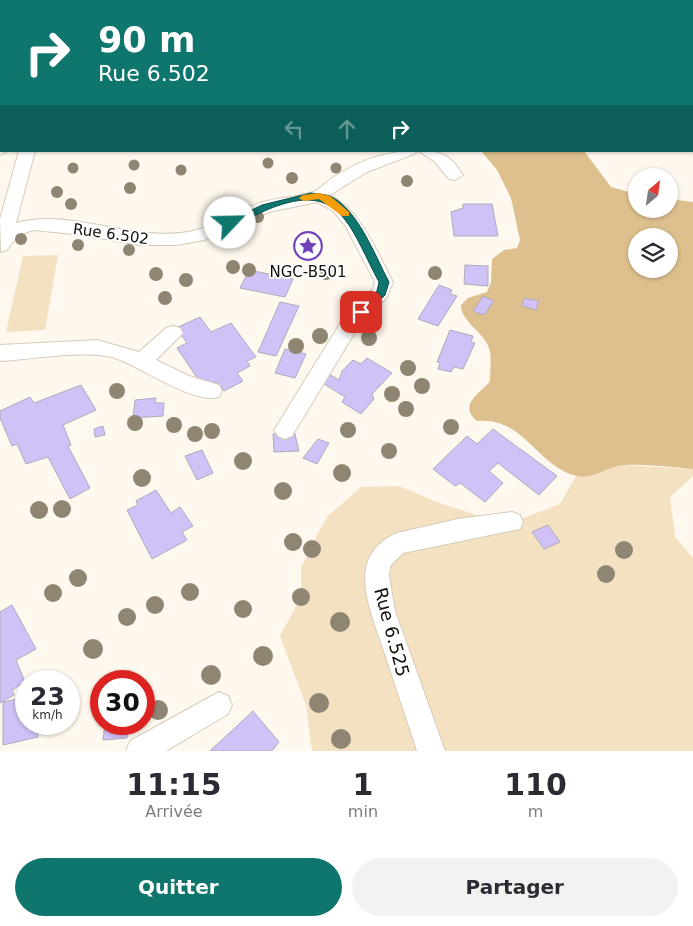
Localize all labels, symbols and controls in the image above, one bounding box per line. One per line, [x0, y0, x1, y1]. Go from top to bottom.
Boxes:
icon: right [15, 20, 80, 85]
text: 90 m [98, 20, 195, 60]
text: Rue 6.502 [98, 61, 210, 86]
icon: left [280, 115, 308, 143]
icon: ahead [333, 115, 361, 143]
icon: right [386, 115, 414, 143]
north arrow [628, 168, 678, 218]
map controls [628, 168, 678, 278]
position arrow [203, 196, 255, 248]
street label: Rue 6.502 [72, 220, 150, 248]
button: layers [628, 228, 678, 278]
place icon: NGC-B501 [293, 231, 323, 261]
place label: NGC-B501 [269, 263, 347, 281]
pin [340, 291, 382, 333]
icon: arrive [347, 298, 375, 326]
street label: Rue 6.525 [370, 585, 414, 679]
speed limit sign: 30 [90, 670, 155, 735]
text: 23 [30, 682, 65, 711]
text: km/h [32, 708, 63, 722]
text: 11:15 [126, 767, 222, 802]
text: 1 [352, 767, 373, 802]
text: 110 [504, 767, 567, 802]
text: Arrivée [145, 802, 203, 821]
text: min [348, 802, 378, 821]
text: m [528, 802, 543, 821]
button: Quitter [15, 858, 342, 916]
button: Partager [352, 858, 678, 916]

